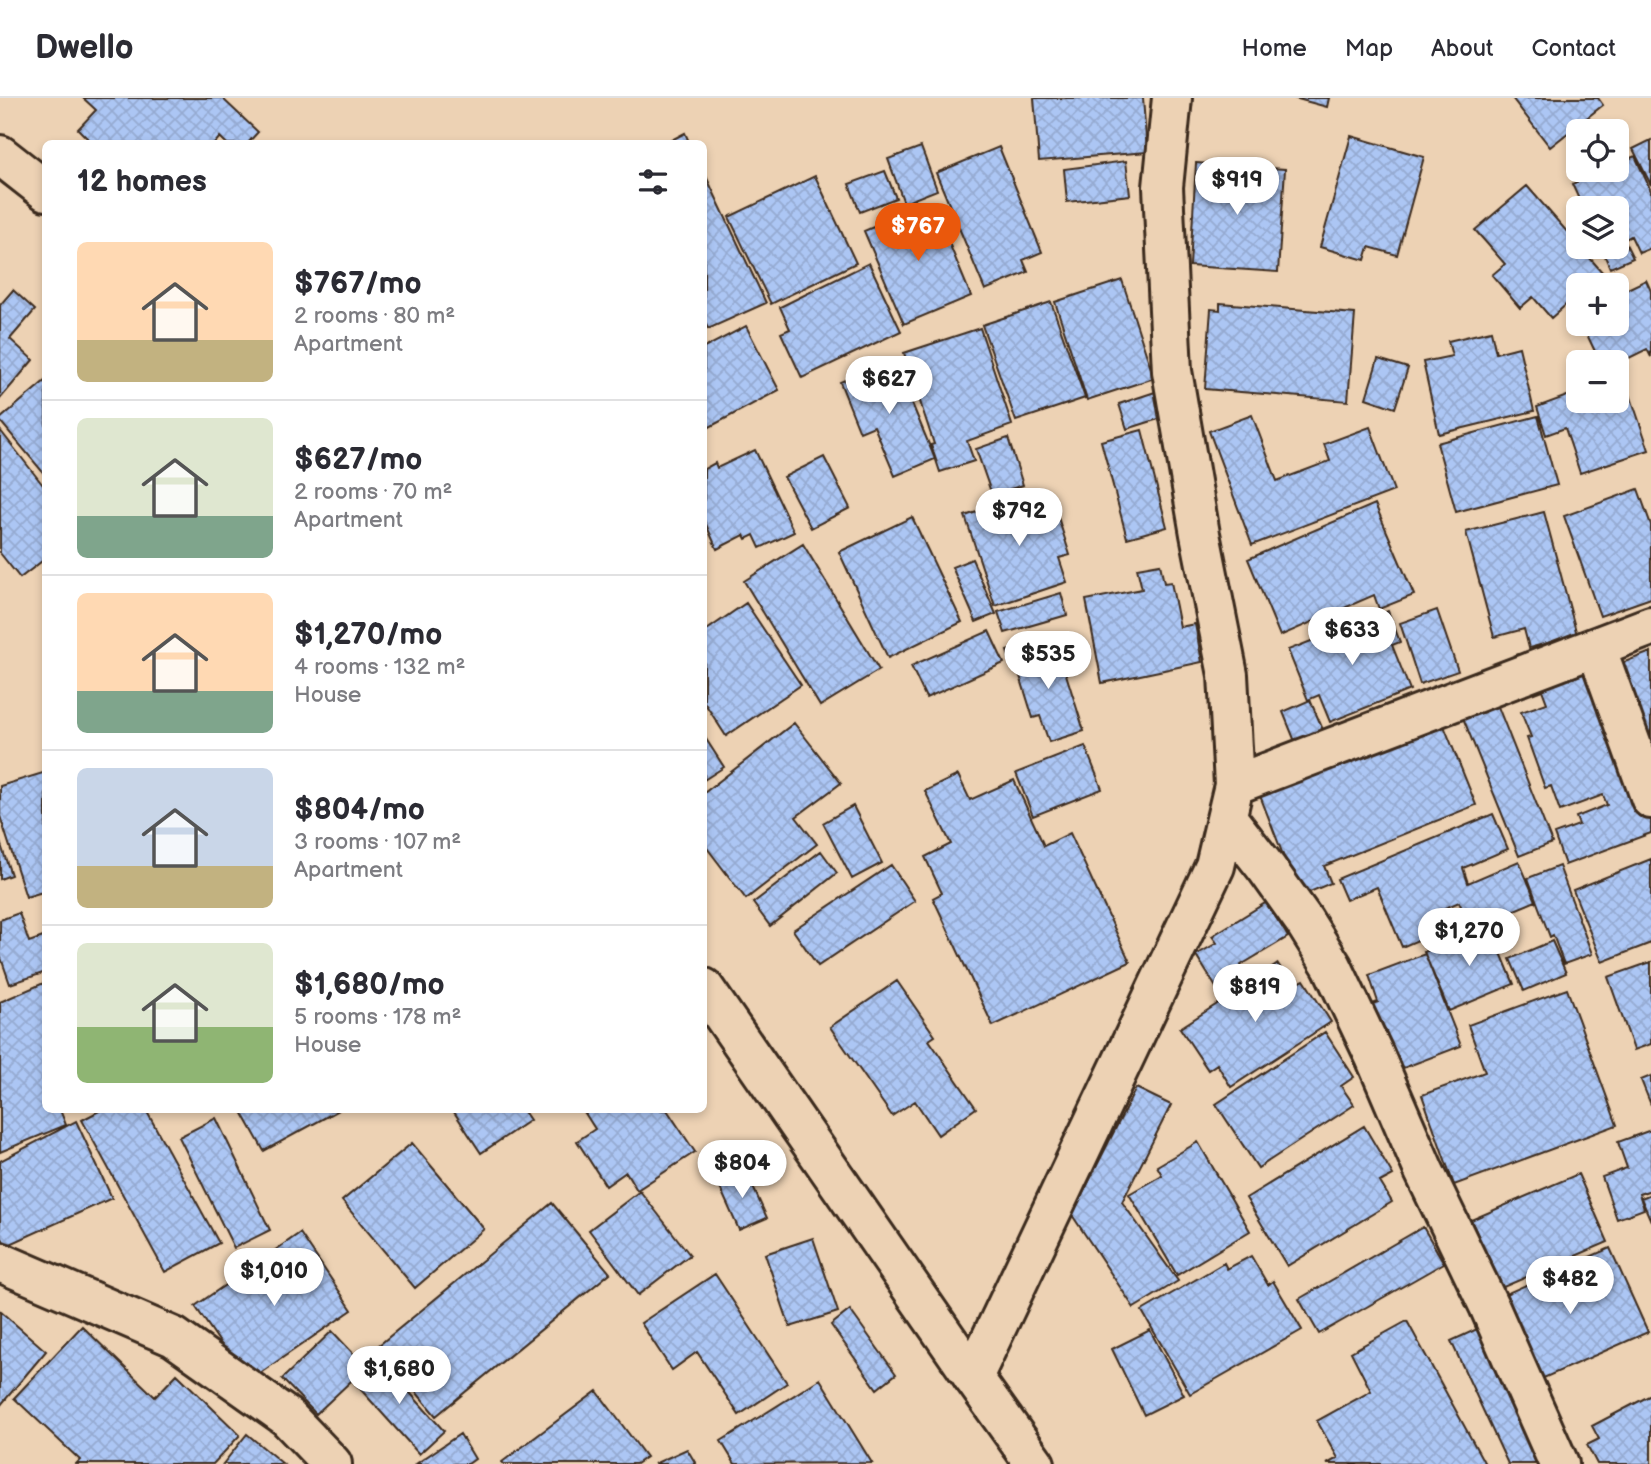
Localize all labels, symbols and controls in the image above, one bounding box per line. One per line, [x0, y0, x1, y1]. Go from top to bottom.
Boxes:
text: Dwello [35, 28, 134, 68]
text: Home [1242, 34, 1307, 63]
text: Map [1345, 34, 1393, 63]
text: About [1431, 34, 1493, 63]
text: Contact [1531, 34, 1616, 63]
map controls [1566, 119, 1629, 413]
button: locate [1566, 119, 1629, 182]
pin: $919 [1196, 158, 1278, 217]
icon: filters [634, 163, 672, 201]
text: 12 homes [77, 164, 207, 200]
text: $919 [1211, 166, 1263, 194]
button: layers [1566, 196, 1629, 259]
pin: $767 [877, 204, 959, 263]
text: $767 [891, 212, 945, 240]
text: $767/mo [294, 266, 422, 302]
icon: home [133, 270, 217, 354]
button: + [1566, 273, 1629, 336]
text: 2 rooms · 80 m² [294, 302, 455, 330]
text: Apartment [294, 330, 403, 358]
button: − [1566, 350, 1629, 413]
pin: $627 [848, 356, 930, 416]
text: $627 [862, 365, 916, 393]
text: $627/mo [294, 442, 422, 478]
icon: home [133, 446, 217, 530]
text: 2 rooms · 70 m² [294, 478, 453, 506]
pin: $792 [978, 489, 1060, 548]
text: $792 [991, 497, 1047, 525]
text: Apartment [294, 506, 403, 534]
pin: $633 [1311, 608, 1393, 667]
text: $633 [1324, 616, 1380, 644]
text: $1,270/mo [294, 617, 442, 653]
icon: home [133, 621, 217, 705]
pin: $535 [1007, 632, 1089, 691]
text: $535 [1020, 640, 1076, 668]
text: 4 rooms · 132 m² [294, 653, 465, 681]
text: House [294, 681, 361, 709]
text: $804/mo [294, 792, 425, 828]
icon: home [133, 796, 217, 880]
text: 3 rooms · 107 m² [294, 828, 461, 856]
text: Apartment [294, 856, 403, 884]
pin: $1,270 [1412, 908, 1526, 968]
text: $1,270 [1434, 917, 1504, 945]
pin: $819 [1214, 964, 1296, 1024]
text: $1,680/mo [294, 967, 445, 1003]
icon: home [133, 971, 217, 1055]
text: $819 [1229, 973, 1281, 1001]
text: 5 rooms · 178 m² [294, 1003, 462, 1031]
text: House [294, 1031, 361, 1059]
pin: $804 [701, 1140, 783, 1200]
text: $804 [714, 1149, 770, 1177]
pin: $1,010 [217, 1248, 331, 1308]
pin: $482 [1529, 1256, 1611, 1316]
text: $1,010 [240, 1257, 308, 1285]
text: $482 [1542, 1265, 1598, 1293]
pin: $1,680 [342, 1346, 456, 1406]
text: $1,680 [363, 1355, 435, 1383]

